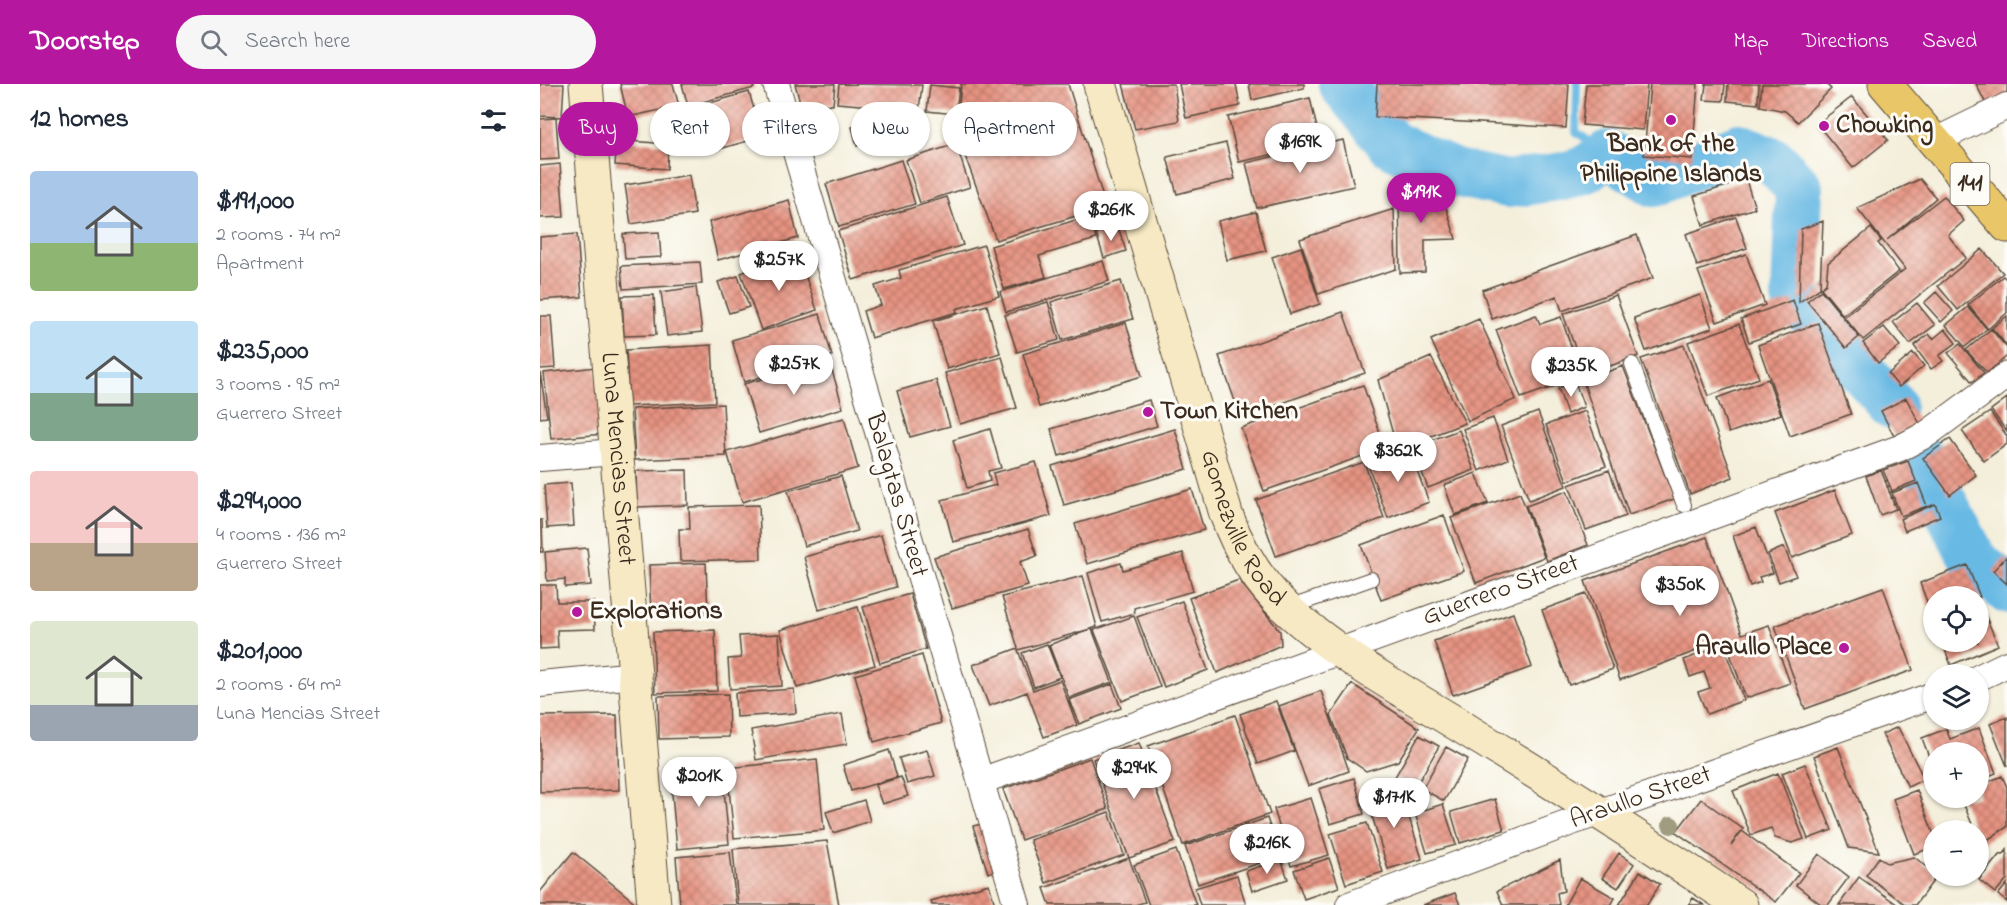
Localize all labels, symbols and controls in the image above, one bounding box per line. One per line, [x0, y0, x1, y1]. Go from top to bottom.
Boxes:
search box [176, 15, 596, 69]
text: Doorstep [30, 22, 140, 63]
icon: search [197, 26, 230, 59]
text: Search here [245, 26, 350, 58]
text: Map [1733, 27, 1769, 57]
text: Directions [1802, 27, 1889, 57]
text: Saved [1922, 27, 1977, 57]
text: 12 homes [30, 101, 129, 139]
chip: Buy [558, 102, 638, 156]
chip: Rent [650, 102, 730, 156]
chip: Filters [742, 102, 839, 156]
chip: New [851, 102, 930, 156]
chip: Apartment [942, 102, 1077, 156]
icon: filters [477, 104, 510, 137]
place label: Chowking [1836, 107, 1934, 146]
marker: Bank of the Philippine Islands [1664, 113, 1678, 127]
marker: Chowking [1817, 119, 1831, 133]
pin: $169K [1258, 123, 1342, 174]
place label: Bank of the Philippine Islands [1580, 126, 1762, 194]
text: $169K [1279, 128, 1321, 157]
road number: 141 [1950, 163, 1990, 205]
pin: $191K [1379, 173, 1463, 224]
text: $191K [1401, 178, 1441, 207]
text: $191,000 [216, 183, 294, 221]
pin: $261K [1069, 191, 1153, 242]
icon: home [78, 195, 150, 267]
text: $261K [1088, 196, 1134, 225]
text: 2 rooms · 74 m² [216, 221, 341, 250]
pin: $257K [737, 241, 821, 292]
text: $257K [753, 246, 805, 275]
text: Apartment [216, 250, 304, 279]
text: $235,000 [216, 333, 308, 371]
icon: home [78, 345, 150, 417]
pin: $257K [752, 345, 836, 396]
pin: $235K [1529, 347, 1613, 398]
text: $257K [768, 350, 820, 379]
street label: Luna Mencias Street [589, 351, 645, 567]
text: $235K [1545, 352, 1597, 381]
text: 3 rooms · 95 m² [216, 371, 340, 400]
place label: Town Kitchen [1160, 393, 1298, 431]
text: Guerrero Street [216, 400, 342, 429]
marker: Town Kitchen [1141, 405, 1155, 419]
street label: Balagtas Street [854, 407, 938, 582]
pin: $362K [1356, 432, 1440, 483]
text: $362K [1374, 437, 1422, 466]
street label: Gomezville Road [1189, 446, 1295, 616]
text: $294,000 [216, 483, 301, 521]
icon: home [78, 495, 150, 567]
text: 4 rooms · 136 m² [216, 521, 346, 550]
street label: Guerrero Street [1417, 545, 1585, 637]
text: Guerrero Street [216, 550, 342, 579]
pin: $350K [1638, 566, 1722, 617]
text: $350K [1655, 571, 1705, 600]
map controls [1923, 586, 1989, 886]
button: locate [1923, 586, 1989, 652]
place label: Explorations [589, 593, 723, 631]
marker: Explorations [570, 605, 584, 619]
place label: Araullo Place [1695, 629, 1833, 667]
text: $201,000 [216, 633, 302, 671]
marker: Araullo Place [1837, 641, 1851, 655]
icon: home [78, 645, 150, 717]
button: layers [1923, 664, 1989, 730]
text: 2 rooms · 64 m² [216, 671, 341, 700]
text: Luna Mencias Street [216, 700, 380, 729]
button: + [1923, 742, 1989, 808]
pin: $294K [1092, 749, 1176, 800]
text: $294K [1111, 754, 1157, 783]
street label: Araullo Street [1565, 756, 1717, 840]
pin: $201K [657, 757, 741, 808]
text: $201K [676, 762, 722, 791]
pin: $171K [1352, 778, 1436, 829]
text: $171K [1373, 783, 1415, 812]
button: − [1923, 820, 1989, 886]
pin: $216K [1225, 824, 1309, 875]
text: $216K [1244, 829, 1290, 858]

